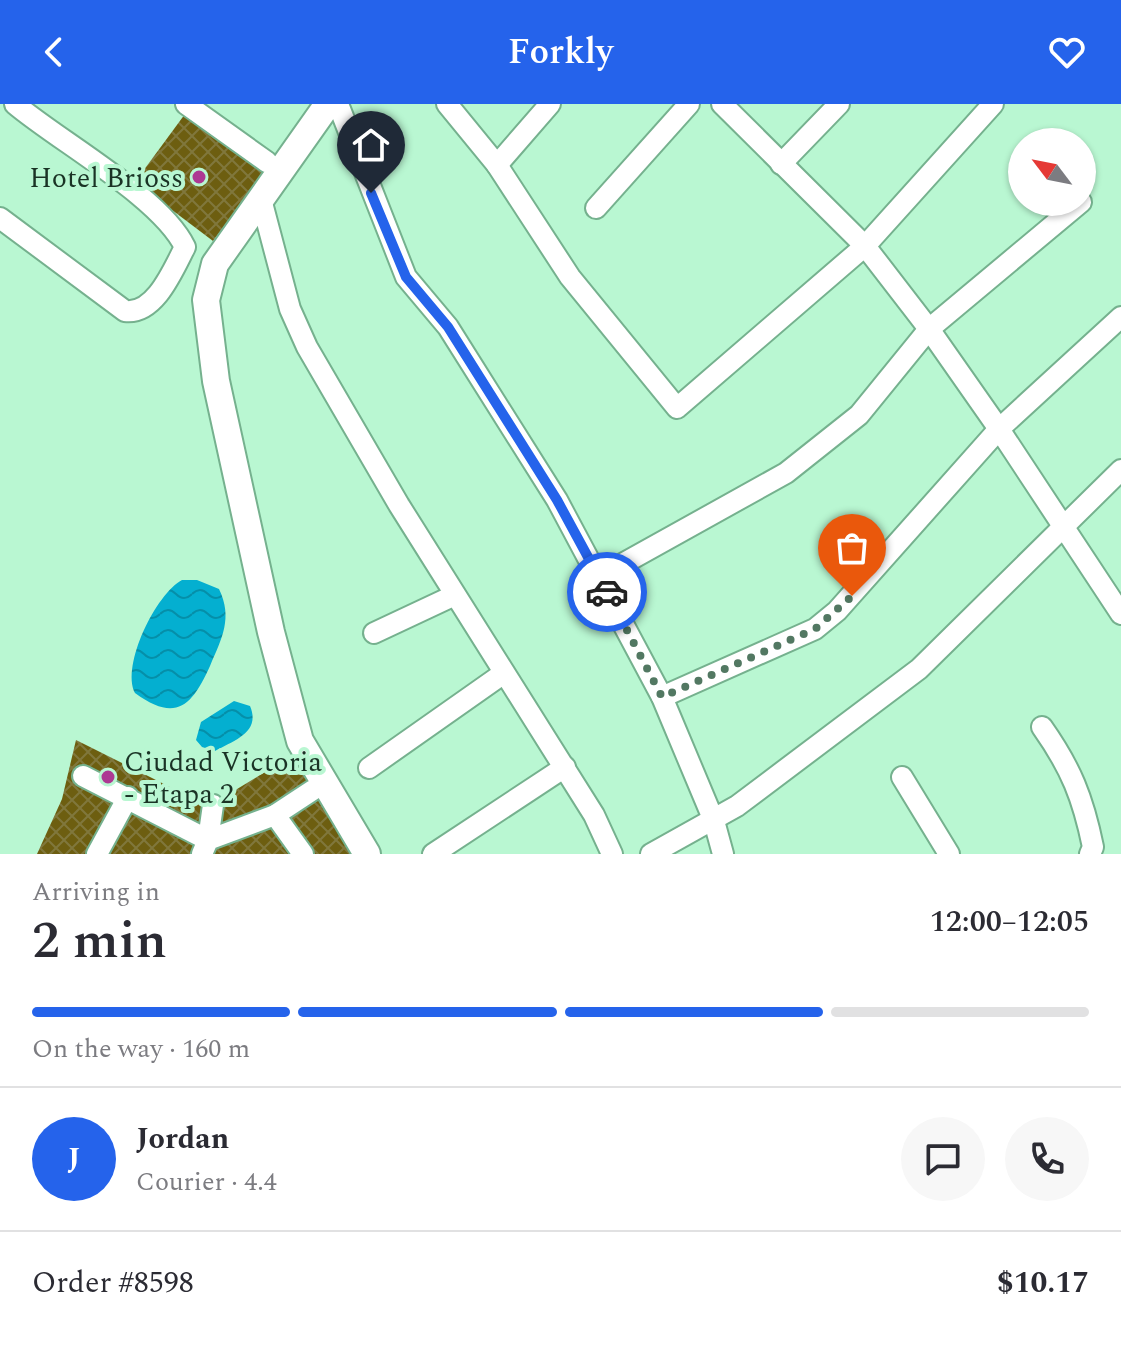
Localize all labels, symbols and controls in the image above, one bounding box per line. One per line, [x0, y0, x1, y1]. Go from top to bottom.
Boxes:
text: Forkly [508, 25, 613, 80]
icon: back [32, 30, 76, 74]
icon: heart [1045, 30, 1089, 74]
pin [337, 111, 405, 193]
icon: home [349, 123, 393, 167]
north arrow [1008, 128, 1096, 216]
map controls [1008, 128, 1096, 216]
place label: Hotel Brioss [29, 157, 183, 200]
marker: Hotel Brioss [190, 168, 208, 186]
pin [818, 514, 886, 596]
icon: bag [830, 526, 874, 570]
courier [567, 552, 647, 632]
icon: car [585, 570, 629, 614]
place label: Ciudad Victoria - Etapa 2 [124, 741, 323, 816]
marker: Ciudad Victoria - Etapa 2 [99, 768, 117, 786]
text: Arriving in [32, 872, 160, 912]
text: 12:00–12:05 [930, 899, 1089, 945]
text: 2 min [32, 902, 167, 981]
text: On the way · 160 m [32, 1029, 250, 1069]
text: Jordan [136, 1116, 229, 1162]
button: chat [901, 1117, 985, 1201]
button: phone [1005, 1117, 1089, 1201]
text: J [68, 1136, 80, 1182]
text: Courier · 4.4 [136, 1162, 277, 1202]
text: Order #8598 [32, 1260, 194, 1306]
text: $10.17 [997, 1260, 1089, 1306]

